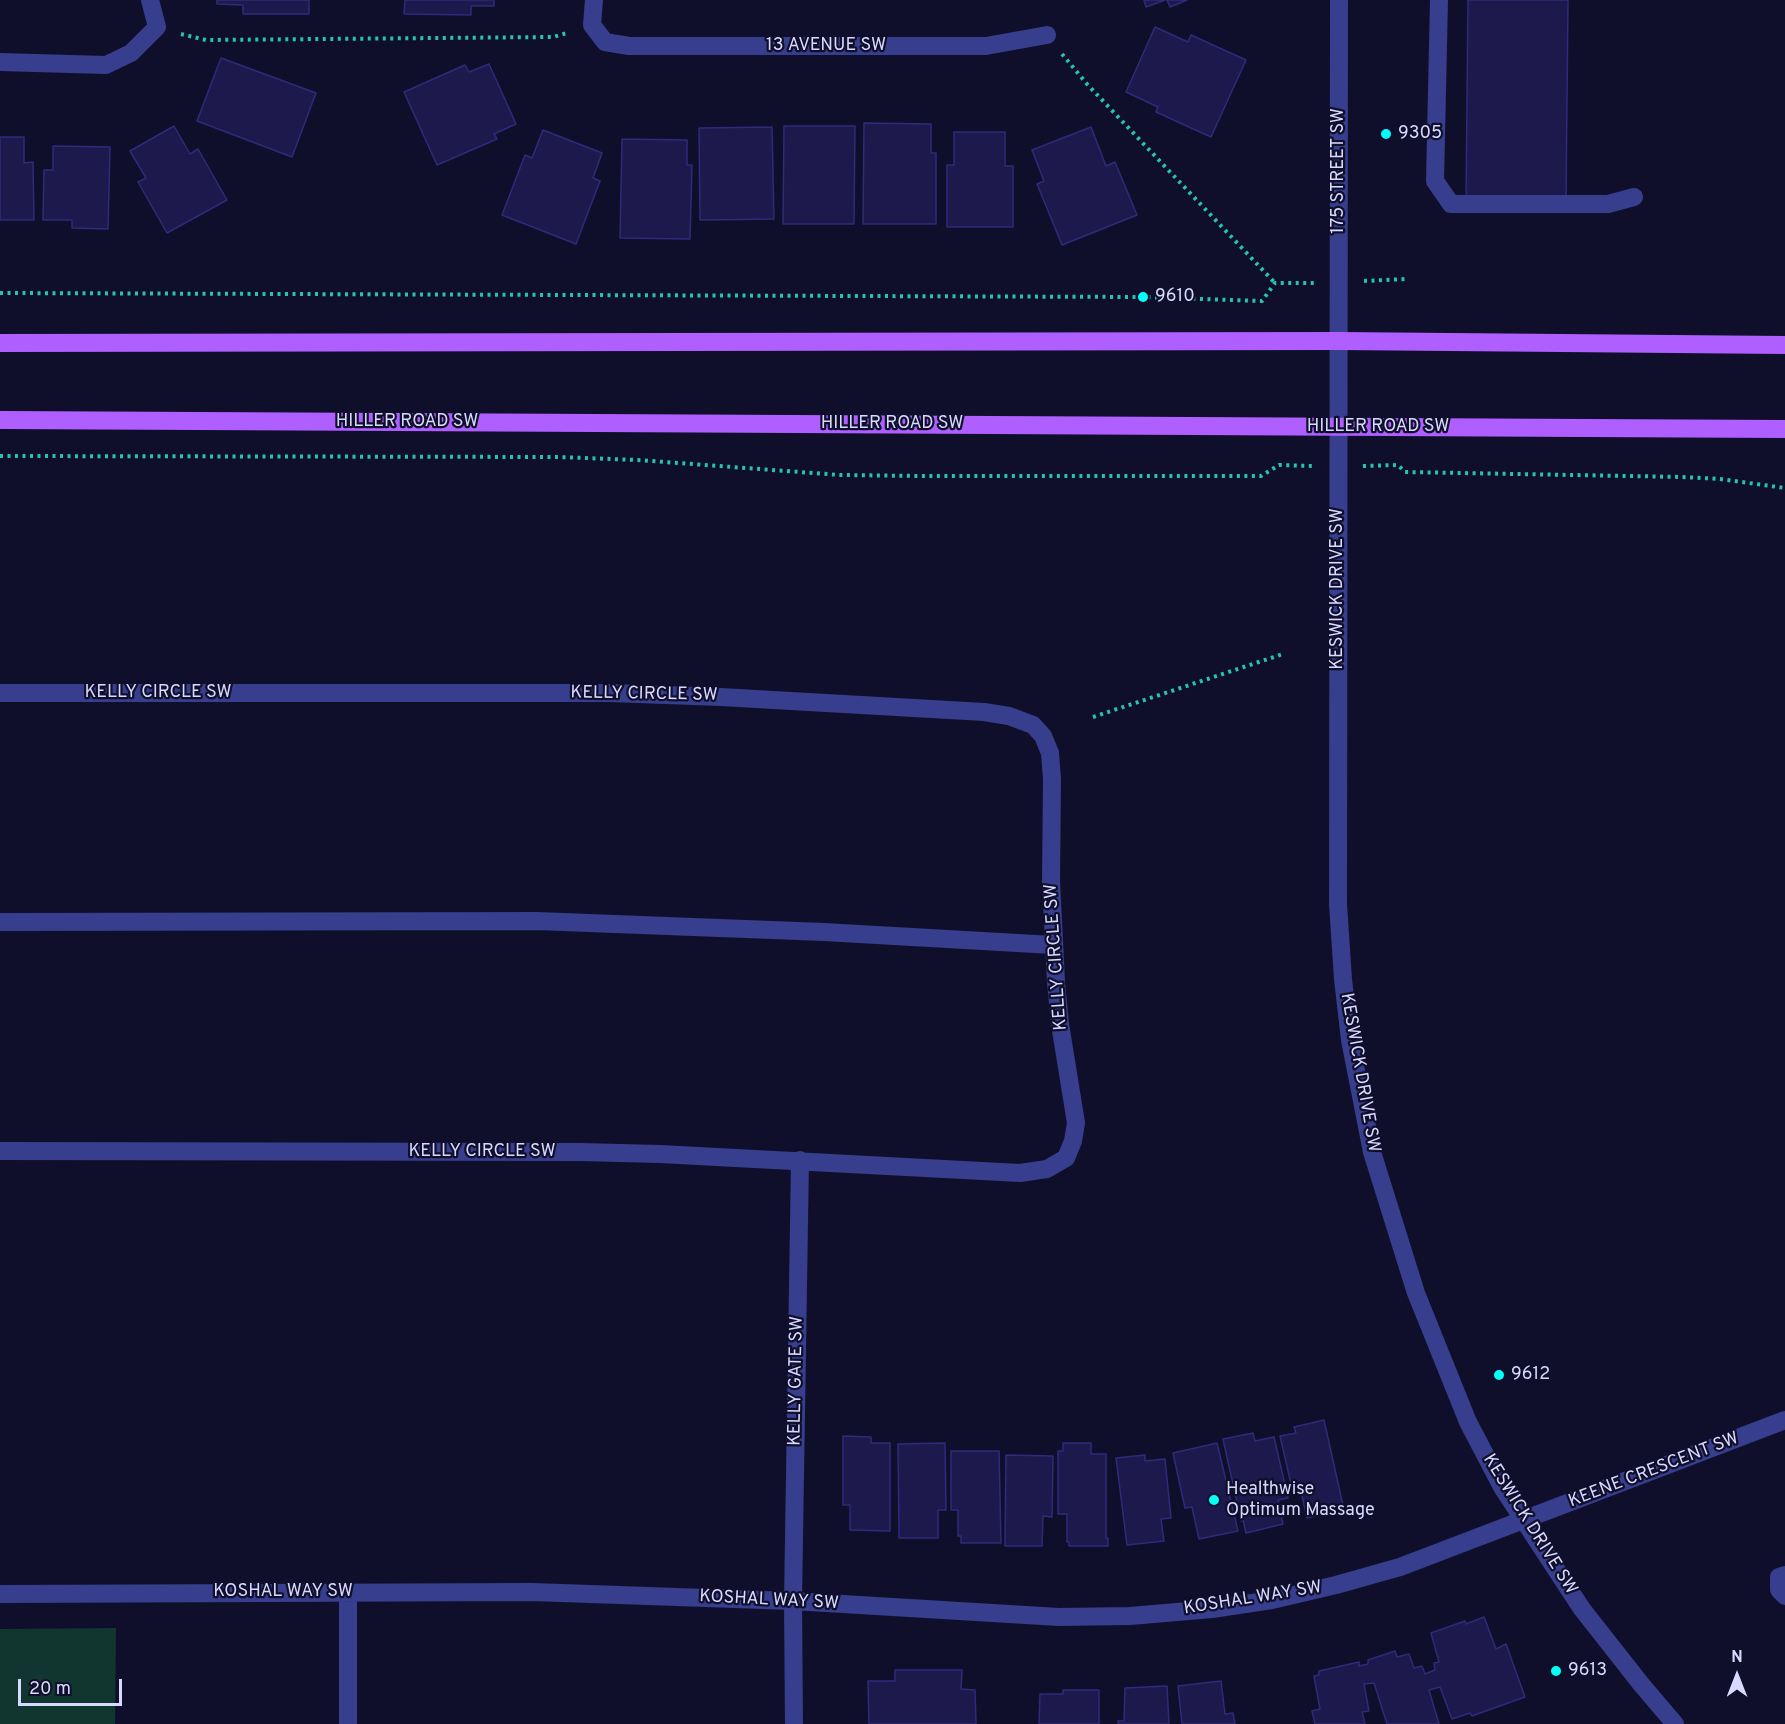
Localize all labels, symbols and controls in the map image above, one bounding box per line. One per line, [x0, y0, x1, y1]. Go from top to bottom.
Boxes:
street label: 13 AVENUE SW [766, 35, 886, 57]
street label: 175 STREET SW [1328, 108, 1350, 234]
place label: 9305 [1398, 123, 1442, 145]
marker: 9305 [1379, 127, 1393, 141]
place label: 9610 [1155, 286, 1195, 308]
marker: 9610 [1136, 290, 1150, 304]
street label: HILLER ROAD SW [336, 411, 478, 433]
street label: HILLER ROAD SW [821, 413, 963, 435]
street label: HILLER ROAD SW [1307, 416, 1449, 438]
street label: KESWICK DRIVE SW [1327, 508, 1349, 670]
street label: KELLY CIRCLE SW [84, 682, 232, 704]
street label: KELLY CIRCLE SW [570, 683, 718, 707]
street label: KELLY CIRCLE SW [1041, 883, 1073, 1031]
street label: KESWICK DRIVE SW [1334, 992, 1384, 1154]
street label: KELLY CIRCLE SW [408, 1141, 556, 1163]
street label: KELLY GATE SW [785, 1316, 809, 1446]
place label: 9612 [1511, 1364, 1550, 1386]
marker: 9612 [1492, 1368, 1506, 1382]
street label: KEENE CRESCENT SW [1566, 1429, 1742, 1513]
street label: KESWICK DRIVE SW [1477, 1451, 1581, 1599]
place label: Healthwise Optimum Massage [1226, 1479, 1375, 1522]
marker: Healthwise Optimum Massage [1207, 1493, 1221, 1507]
street label: KOSHAL WAY SW [1182, 1577, 1324, 1621]
street label: KOSHAL WAY SW [213, 1581, 353, 1603]
street label: KOSHAL WAY SW [699, 1587, 839, 1615]
north arrow [1707, 1646, 1767, 1706]
text: N [1731, 1648, 1743, 1668]
place label: 9613 [1568, 1660, 1607, 1682]
marker: 9613 [1549, 1664, 1563, 1678]
scale bar [21, 1667, 124, 1705]
text: 20 m [29, 1678, 71, 1701]

